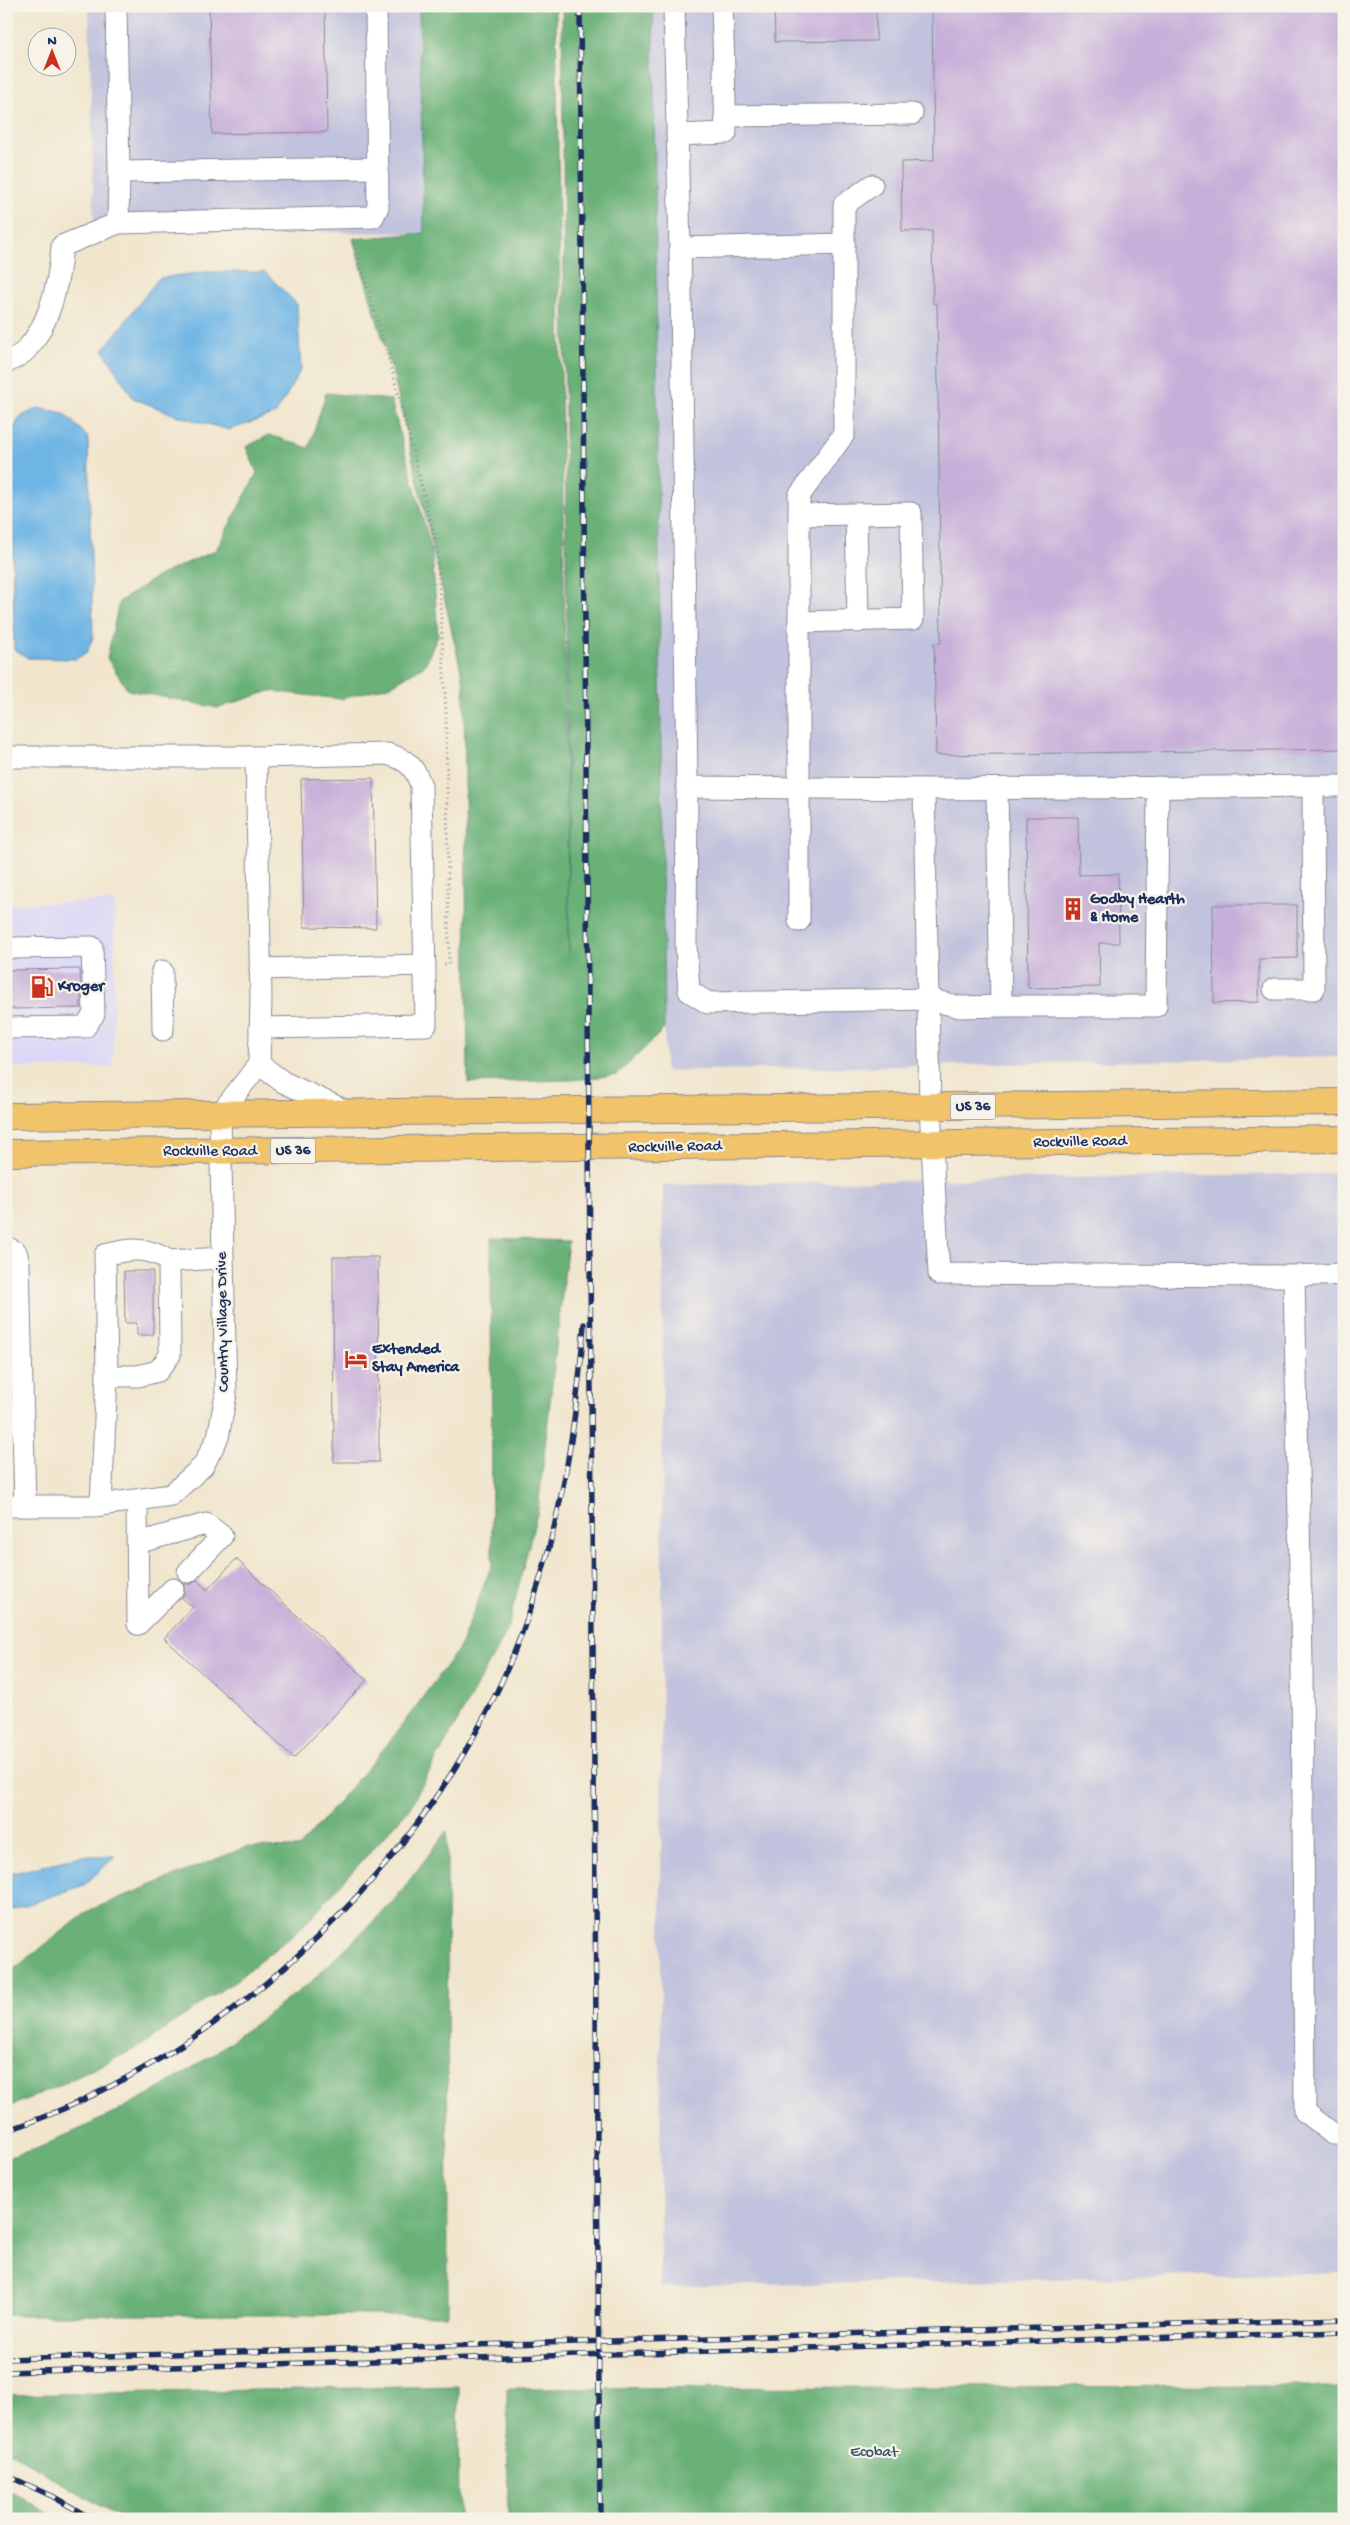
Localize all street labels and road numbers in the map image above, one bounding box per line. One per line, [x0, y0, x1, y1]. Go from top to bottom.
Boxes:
road number: US 36 [950, 1094, 996, 1120]
street label: Rockville Road [1033, 1133, 1129, 1153]
road number: US 36 [270, 1138, 316, 1164]
street label: Rockville Road [628, 1138, 724, 1158]
street label: Rockville Road [163, 1143, 259, 1162]
street label: Country Village Drive [213, 1251, 235, 1392]

